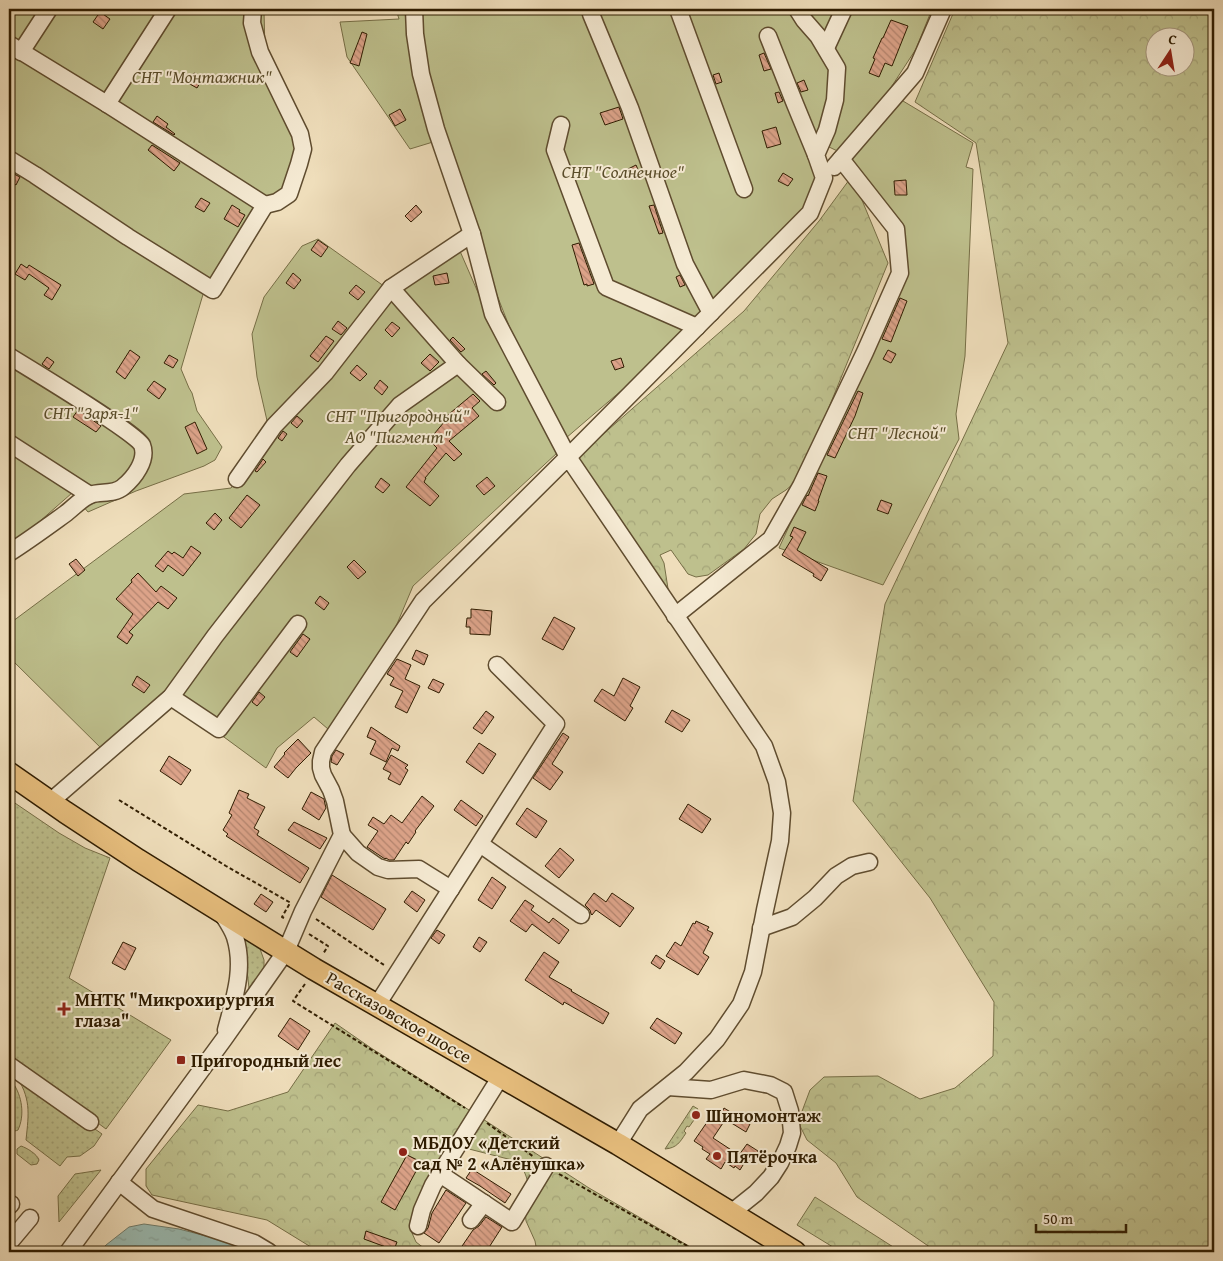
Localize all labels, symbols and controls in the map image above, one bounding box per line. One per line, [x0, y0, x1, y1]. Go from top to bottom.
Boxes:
north arrow [1146, 28, 1196, 78]
text: С [1167, 29, 1179, 50]
park label: СНТ "Монтажник" [132, 63, 272, 90]
park label: СНТ "Солнечное" [562, 158, 684, 185]
park label: СНТ "Заря-1" [44, 399, 138, 426]
park label: СНТ "Пригородный" АО "Пигмент" [326, 402, 470, 450]
park label: СНТ "Лесной" [848, 419, 946, 446]
street label: Рассказовское шоссе [321, 964, 477, 1070]
place label: МНТК "Микрохирургия глаза" [75, 986, 275, 1034]
marker: МНТК "Микрохирургия глаза" [57, 1002, 71, 1016]
place label: Пригородный лес [191, 1047, 341, 1074]
marker: Пригородный лес [175, 1054, 187, 1066]
place label: Шиномонтаж [706, 1102, 822, 1129]
marker: Шиномонтаж [690, 1109, 702, 1121]
place label: МБДОУ «Детский сад № 2 «Алёнушка» [413, 1129, 585, 1177]
place label: Пятёрочка [727, 1143, 818, 1170]
marker: МБДОУ «Детский сад № 2 «Алёнушка» [397, 1146, 409, 1158]
marker: Пятёрочка [711, 1150, 723, 1162]
scale bar [1036, 1201, 1126, 1233]
text: 50 m [1043, 1208, 1074, 1229]

